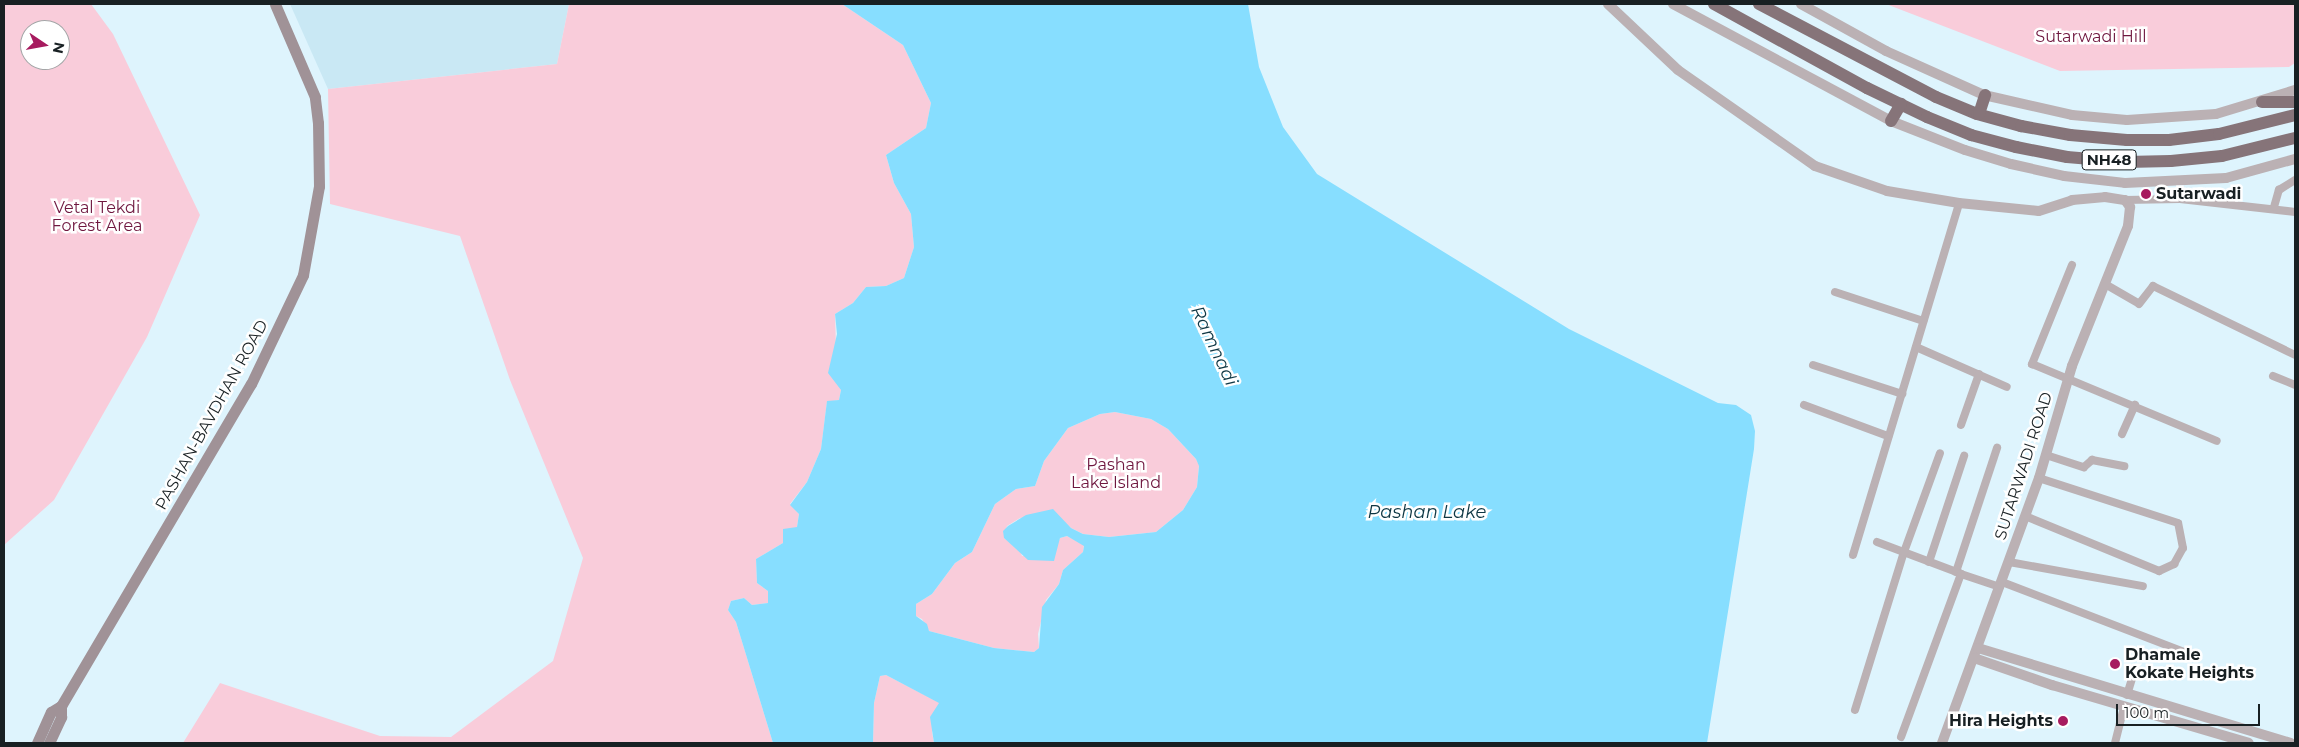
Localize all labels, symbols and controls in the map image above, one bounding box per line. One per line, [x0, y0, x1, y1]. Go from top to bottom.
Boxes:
north arrow [20, 20, 70, 70]
park label: Sutarwadi Hill [2035, 27, 2147, 47]
text: N [49, 41, 69, 55]
road number: NH48 [2082, 148, 2136, 172]
place label: Sutarwadi [2156, 184, 2241, 204]
marker: Sutarwadi [2140, 188, 2152, 200]
park label: Vetal Tekdi Forest Area [52, 198, 142, 236]
water label: Ramnadi [1186, 303, 1242, 389]
street label: PASHAN-BAVDHAN ROAD [152, 317, 272, 513]
street label: SUTARWADI ROAD [1991, 390, 2057, 542]
park label: Pashan Lake Island [1071, 455, 1161, 493]
water label: Pashan Lake [1368, 501, 1486, 523]
place label: Dhamale Kokate Heights [2125, 645, 2254, 683]
marker: Dhamale Kokate Heights [2109, 658, 2121, 670]
scale bar [2119, 694, 2263, 726]
text: 100 m [2124, 703, 2169, 722]
place label: Hira Heights [1949, 711, 2053, 731]
marker: Hira Heights [2057, 715, 2069, 727]

